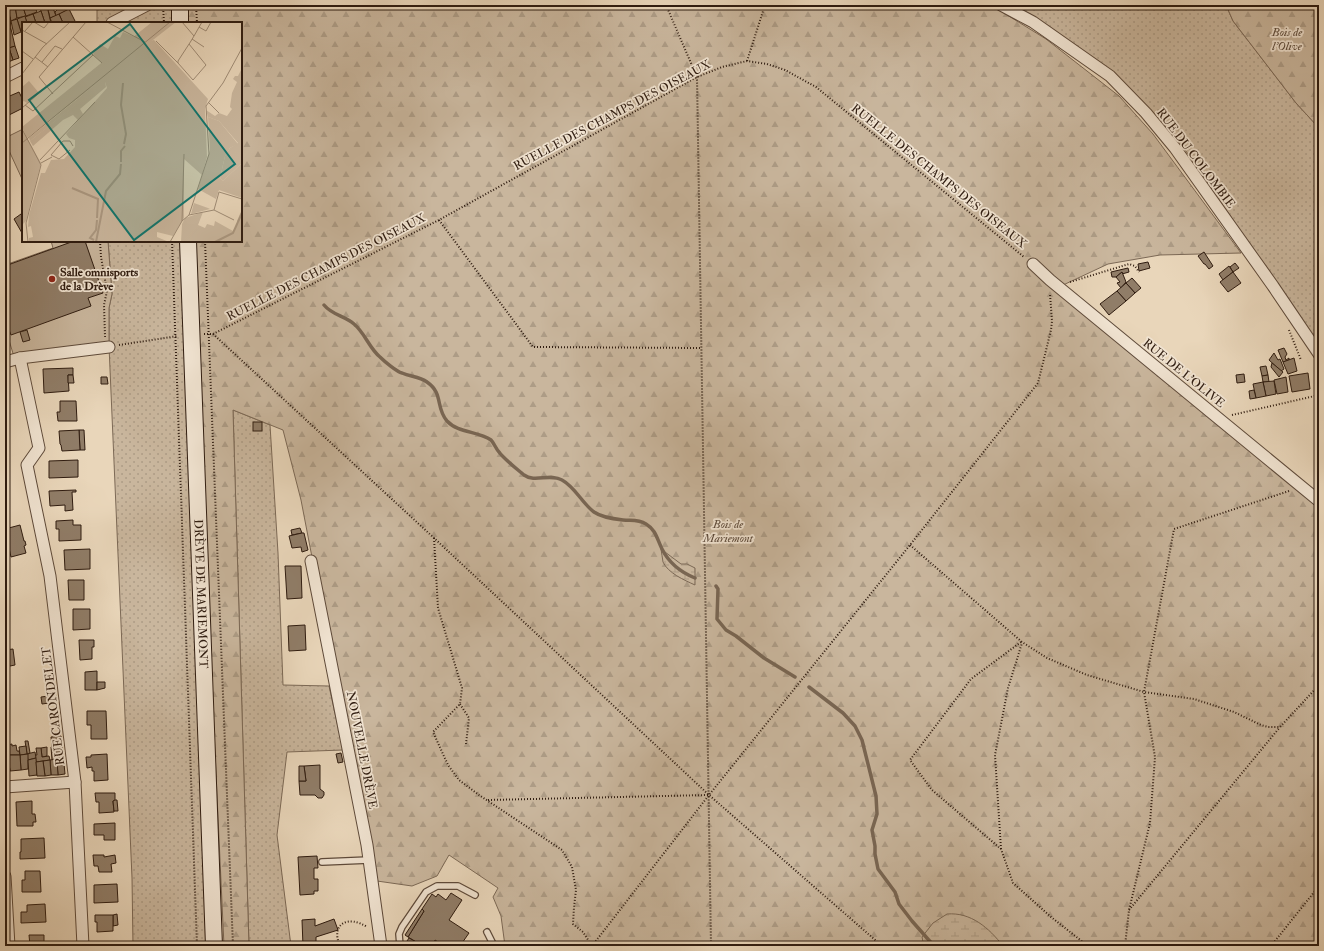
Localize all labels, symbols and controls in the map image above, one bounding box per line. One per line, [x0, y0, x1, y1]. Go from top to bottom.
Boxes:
inset map [22, 22, 242, 242]
park label: Bois de l'Olive [1271, 25, 1303, 54]
street label: RUELLE DES CHAMPS DES OISEAUX [511, 57, 714, 174]
street label: RUELLE DES CHAMPS DES OISEAUX [848, 101, 1030, 252]
street label: RUE DU COLOMBIE [1153, 105, 1238, 212]
street label: RUELLE DES CHAMPS DES OISEAUX [224, 210, 429, 324]
place label: Salle omnisports de la Drève [60, 265, 138, 294]
marker: Salle omnisports de la Drève [47, 274, 57, 284]
street label: RUE DE L'OLIVE [1140, 336, 1228, 411]
park label: Bois de Mariemont [702, 517, 754, 546]
street label: DRÈVE DE MARIEMONT [190, 519, 211, 669]
street label: RUE CARONDELET [39, 646, 68, 766]
street label: NOUVELLE DRÈVE [343, 690, 380, 811]

